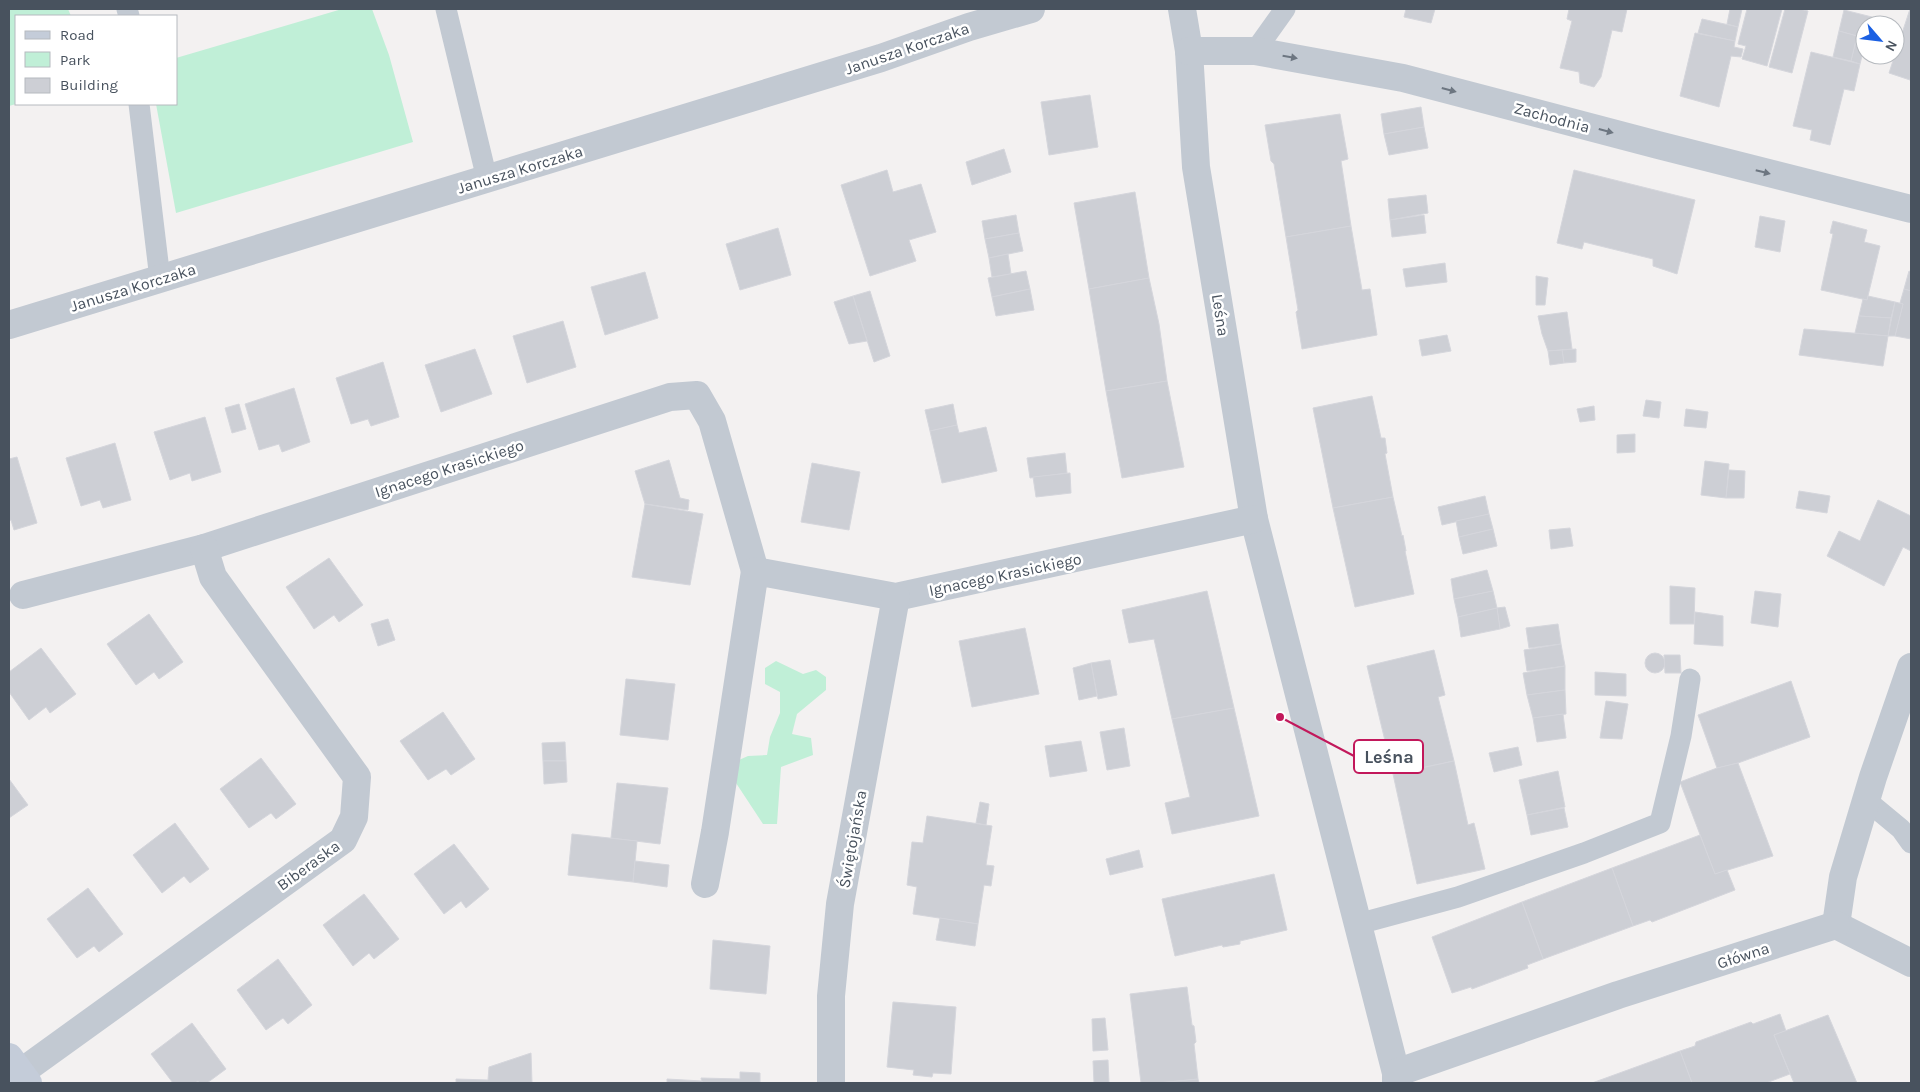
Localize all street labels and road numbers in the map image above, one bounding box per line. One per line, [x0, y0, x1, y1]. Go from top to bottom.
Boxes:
street label: Janusza Korczaka [843, 18, 972, 79]
street label: Zachodnia [1512, 98, 1592, 137]
street label: Janusza Korczaka [455, 141, 585, 198]
street label: Janusza Korczaka [68, 259, 198, 316]
street label: Leśna [1208, 293, 1233, 338]
street label: Ignacego Krasickiego [372, 435, 526, 502]
street label: Ignacego Krasickiego [927, 549, 1083, 600]
street label: Świętojańska [835, 789, 870, 889]
street label: Biberaska [273, 836, 344, 895]
street label: Główna [1715, 938, 1772, 973]

